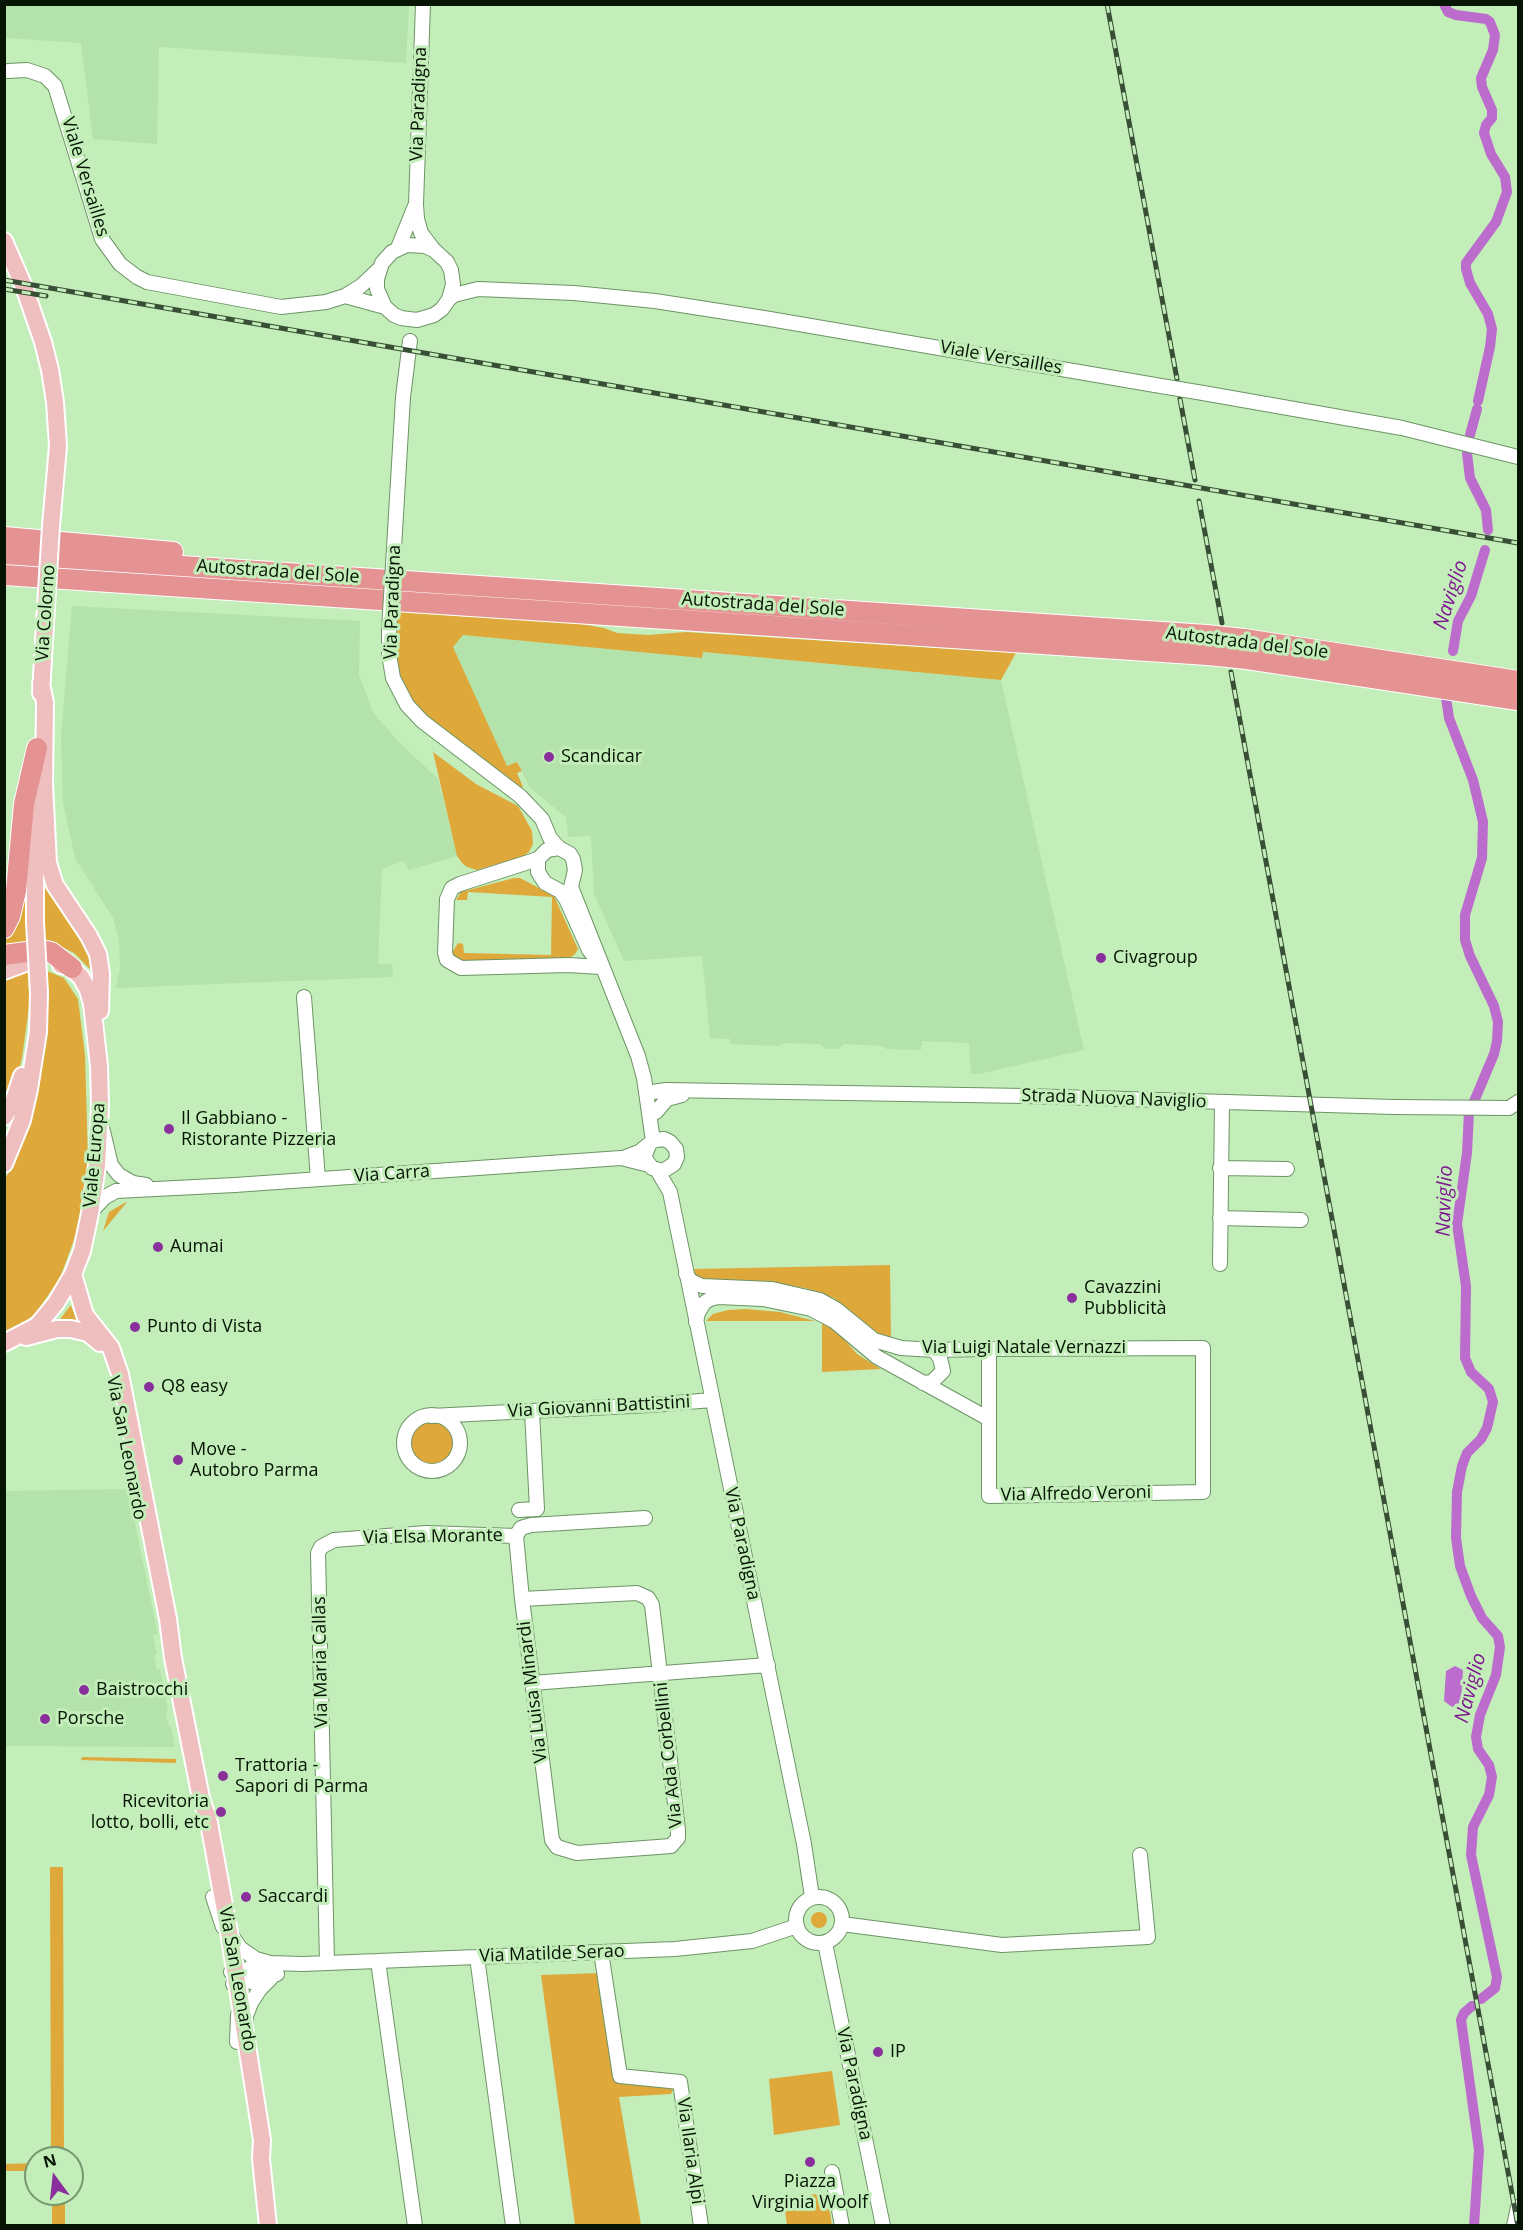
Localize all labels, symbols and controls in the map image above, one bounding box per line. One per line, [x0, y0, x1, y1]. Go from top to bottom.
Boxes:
street label: Via Paradigna [406, 46, 432, 162]
street label: Viale Versailles [57, 115, 113, 239]
street label: Viale Versailles [938, 337, 1064, 379]
street label: Via Paradigna [380, 544, 406, 660]
street label: Autostrada del Sole [196, 556, 360, 588]
water label: Naviglio [1429, 557, 1473, 633]
street label: Via Colorno [32, 564, 60, 662]
street label: Autostrada del Sole [681, 589, 845, 621]
street label: Autostrada del Sole [1165, 622, 1329, 664]
place label: Scandicar [561, 746, 642, 768]
marker: Scandicar [542, 750, 556, 764]
place label: Civagroup [1113, 947, 1198, 969]
marker: Civagroup [1094, 951, 1108, 965]
street label: Strada Nuova Naviglio [1021, 1085, 1207, 1113]
street label: Viale Europa [80, 1102, 110, 1208]
place label: Il Gabbiano - Ristorante Pizzeria [181, 1108, 336, 1150]
marker: Il Gabbiano - Ristorante Pizzeria [162, 1122, 176, 1136]
street label: Via Carra [353, 1161, 431, 1187]
water label: Naviglio [1432, 1165, 1458, 1237]
place label: Aumai [170, 1236, 224, 1258]
marker: Aumai [151, 1240, 165, 1254]
place label: Cavazzini Pubblicità [1084, 1277, 1167, 1320]
marker: Cavazzini Pubblicità [1065, 1291, 1079, 1305]
place label: Punto di Vista [147, 1316, 262, 1338]
marker: Punto di Vista [128, 1320, 142, 1334]
street label: Via Luigi Natale Vernazzi [922, 1337, 1126, 1359]
street label: Via San Leonardo [101, 1374, 151, 1522]
place label: Q8 easy [161, 1376, 228, 1398]
marker: Q8 easy [142, 1380, 156, 1394]
street label: Via Giovanni Battistini [507, 1391, 691, 1423]
place label: Move - Autobro Parma [190, 1439, 318, 1482]
marker: Move - Autobro Parma [171, 1453, 185, 1467]
street label: Via Alfredo Veroni [1001, 1482, 1151, 1506]
street label: Via Paradigna [720, 1486, 764, 1602]
street label: Via Elsa Morante [363, 1525, 503, 1549]
street label: Via Maria Callas [309, 1596, 333, 1728]
street label: Via Luisa Minardi [514, 1620, 552, 1764]
water label: Naviglio [1450, 1650, 1492, 1726]
place label: Baistrocchi [96, 1679, 188, 1701]
street label: Via Ada Corbellini [651, 1681, 687, 1829]
marker: Baistrocchi [77, 1683, 91, 1697]
place label: Porsche [57, 1708, 124, 1730]
marker: Porsche [38, 1712, 52, 1726]
place label: Trattoria - Sapori di Parma [235, 1755, 368, 1798]
marker: Trattoria - Sapori di Parma [216, 1769, 230, 1783]
place label: Ricevitoria lotto, bolli, etc [91, 1791, 209, 1834]
marker: Ricevitoria lotto, bolli, etc [214, 1805, 228, 1819]
place label: Saccardi [258, 1886, 328, 1908]
marker: Saccardi [239, 1890, 253, 1904]
street label: Via San Leonardo [214, 1905, 260, 2053]
street label: Via Matilde Serao [479, 1941, 625, 1967]
street label: Via Paradigna [832, 2026, 876, 2142]
place label: IP [890, 2041, 906, 2063]
marker: IP [871, 2045, 885, 2059]
street label: Via Ilaria Alpi [672, 2096, 708, 2206]
north arrow [24, 2146, 84, 2206]
text: N [41, 2148, 59, 2173]
marker: Piazza Virginia Woolf [803, 2155, 817, 2169]
place label: Piazza Virginia Woolf [752, 2171, 868, 2214]

